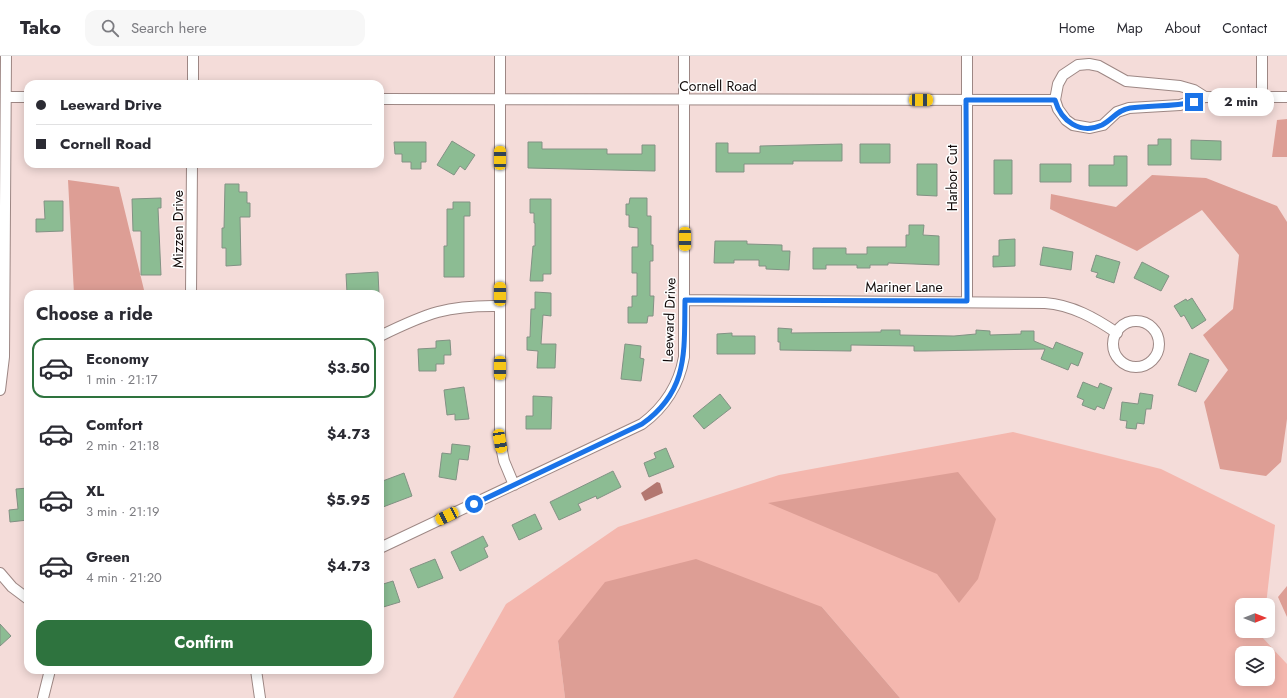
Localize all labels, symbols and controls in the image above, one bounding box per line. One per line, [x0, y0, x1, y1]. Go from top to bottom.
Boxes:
search box [85, 10, 365, 46]
text: Tako [20, 14, 61, 41]
icon: search [99, 17, 121, 39]
text: Search here [131, 17, 207, 39]
text: Home [1059, 18, 1095, 38]
text: Map [1117, 18, 1143, 38]
text: About [1165, 18, 1200, 38]
text: Contact [1222, 18, 1267, 38]
street label: Cornell Road [679, 76, 757, 96]
callout: 2 min [1208, 88, 1274, 116]
text: 2 min [1224, 92, 1258, 111]
route end [1185, 93, 1203, 111]
text: Leeward Drive [60, 94, 162, 116]
car [909, 94, 933, 106]
text: Cornell Road [60, 133, 151, 155]
street label: Harbor Cut [942, 144, 962, 211]
car [494, 146, 506, 170]
street label: Mizzen Drive [168, 190, 188, 268]
car [679, 227, 691, 251]
street label: Leeward Drive [658, 277, 680, 363]
street label: Mariner Lane [865, 277, 943, 297]
car [494, 282, 506, 306]
text: Choose a ride [36, 301, 153, 327]
text: Economy [86, 348, 149, 370]
icon: car [38, 350, 74, 386]
car [494, 356, 506, 380]
text: $3.50 [327, 357, 370, 379]
text: 1 min · 21:17 [86, 370, 158, 389]
text: Comfort [86, 414, 143, 436]
icon: car [38, 416, 74, 452]
text: $4.73 [327, 423, 370, 445]
car [492, 428, 508, 454]
text: 2 min · 21:18 [86, 436, 159, 455]
text: XL [86, 480, 104, 502]
icon: car [38, 482, 74, 518]
text: $5.95 [326, 489, 370, 511]
route start [465, 495, 483, 513]
text: 3 min · 21:19 [86, 502, 160, 521]
car [434, 505, 460, 527]
text: Green [86, 546, 130, 568]
icon: car [38, 548, 74, 584]
text: $4.73 [327, 555, 370, 577]
text: 4 min · 21:20 [86, 568, 162, 587]
north arrow [1235, 598, 1275, 638]
map controls [1235, 598, 1275, 686]
button: Confirm [36, 620, 372, 666]
button: layers [1235, 646, 1275, 686]

